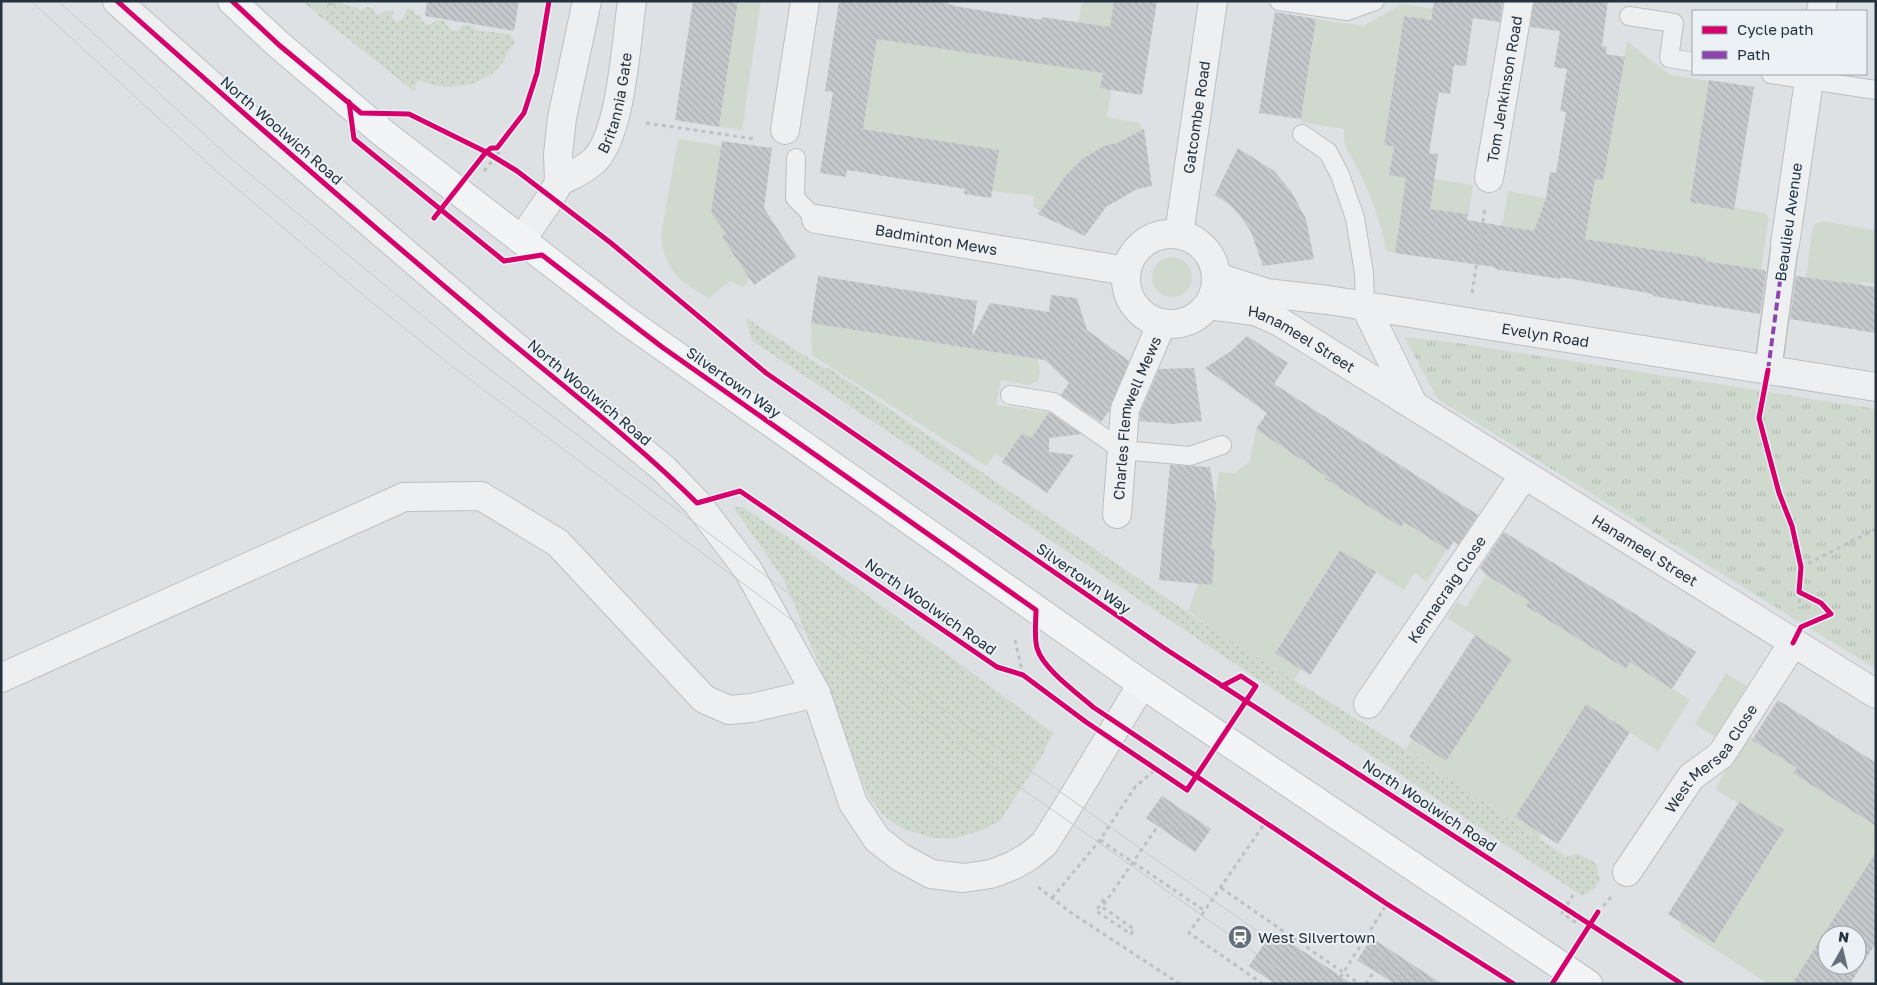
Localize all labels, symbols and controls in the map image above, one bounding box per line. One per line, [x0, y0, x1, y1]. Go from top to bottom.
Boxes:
legend [1692, 10, 1867, 75]
street label: Tom Jenkinson Road [1483, 14, 1525, 164]
text: Cycle path [1737, 20, 1813, 38]
text: Path [1737, 45, 1770, 63]
street label: Britannia Gate [593, 51, 635, 156]
street label: Gatcombe Road [1179, 60, 1213, 175]
street label: North Woolwich Road [217, 72, 347, 188]
street label: Beaulieu Avenue [1771, 161, 1805, 282]
street label: Badminton Mews [874, 220, 999, 258]
street label: Hanameel Street [1247, 301, 1359, 376]
street label: Evelyn Road [1500, 319, 1591, 350]
street label: Charles Flemwell Mews [1109, 333, 1164, 501]
street label: North Woolwich Road [524, 335, 656, 449]
street label: Silvertown Way [683, 343, 785, 422]
street label: Hanameel Street [1589, 510, 1701, 590]
street label: Kennacraig Close [1403, 532, 1489, 646]
street label: Silvertown Way [1033, 539, 1135, 618]
street label: North Woolwich Road [862, 554, 1000, 658]
street label: West Mersea Close [1661, 700, 1761, 816]
street label: North Woolwich Road [1360, 755, 1500, 855]
station icon: West Silvertown [1227, 924, 1253, 950]
north arrow [1817, 925, 1867, 975]
text: N [1837, 927, 1850, 946]
place label: West Silvertown [1258, 928, 1376, 946]

